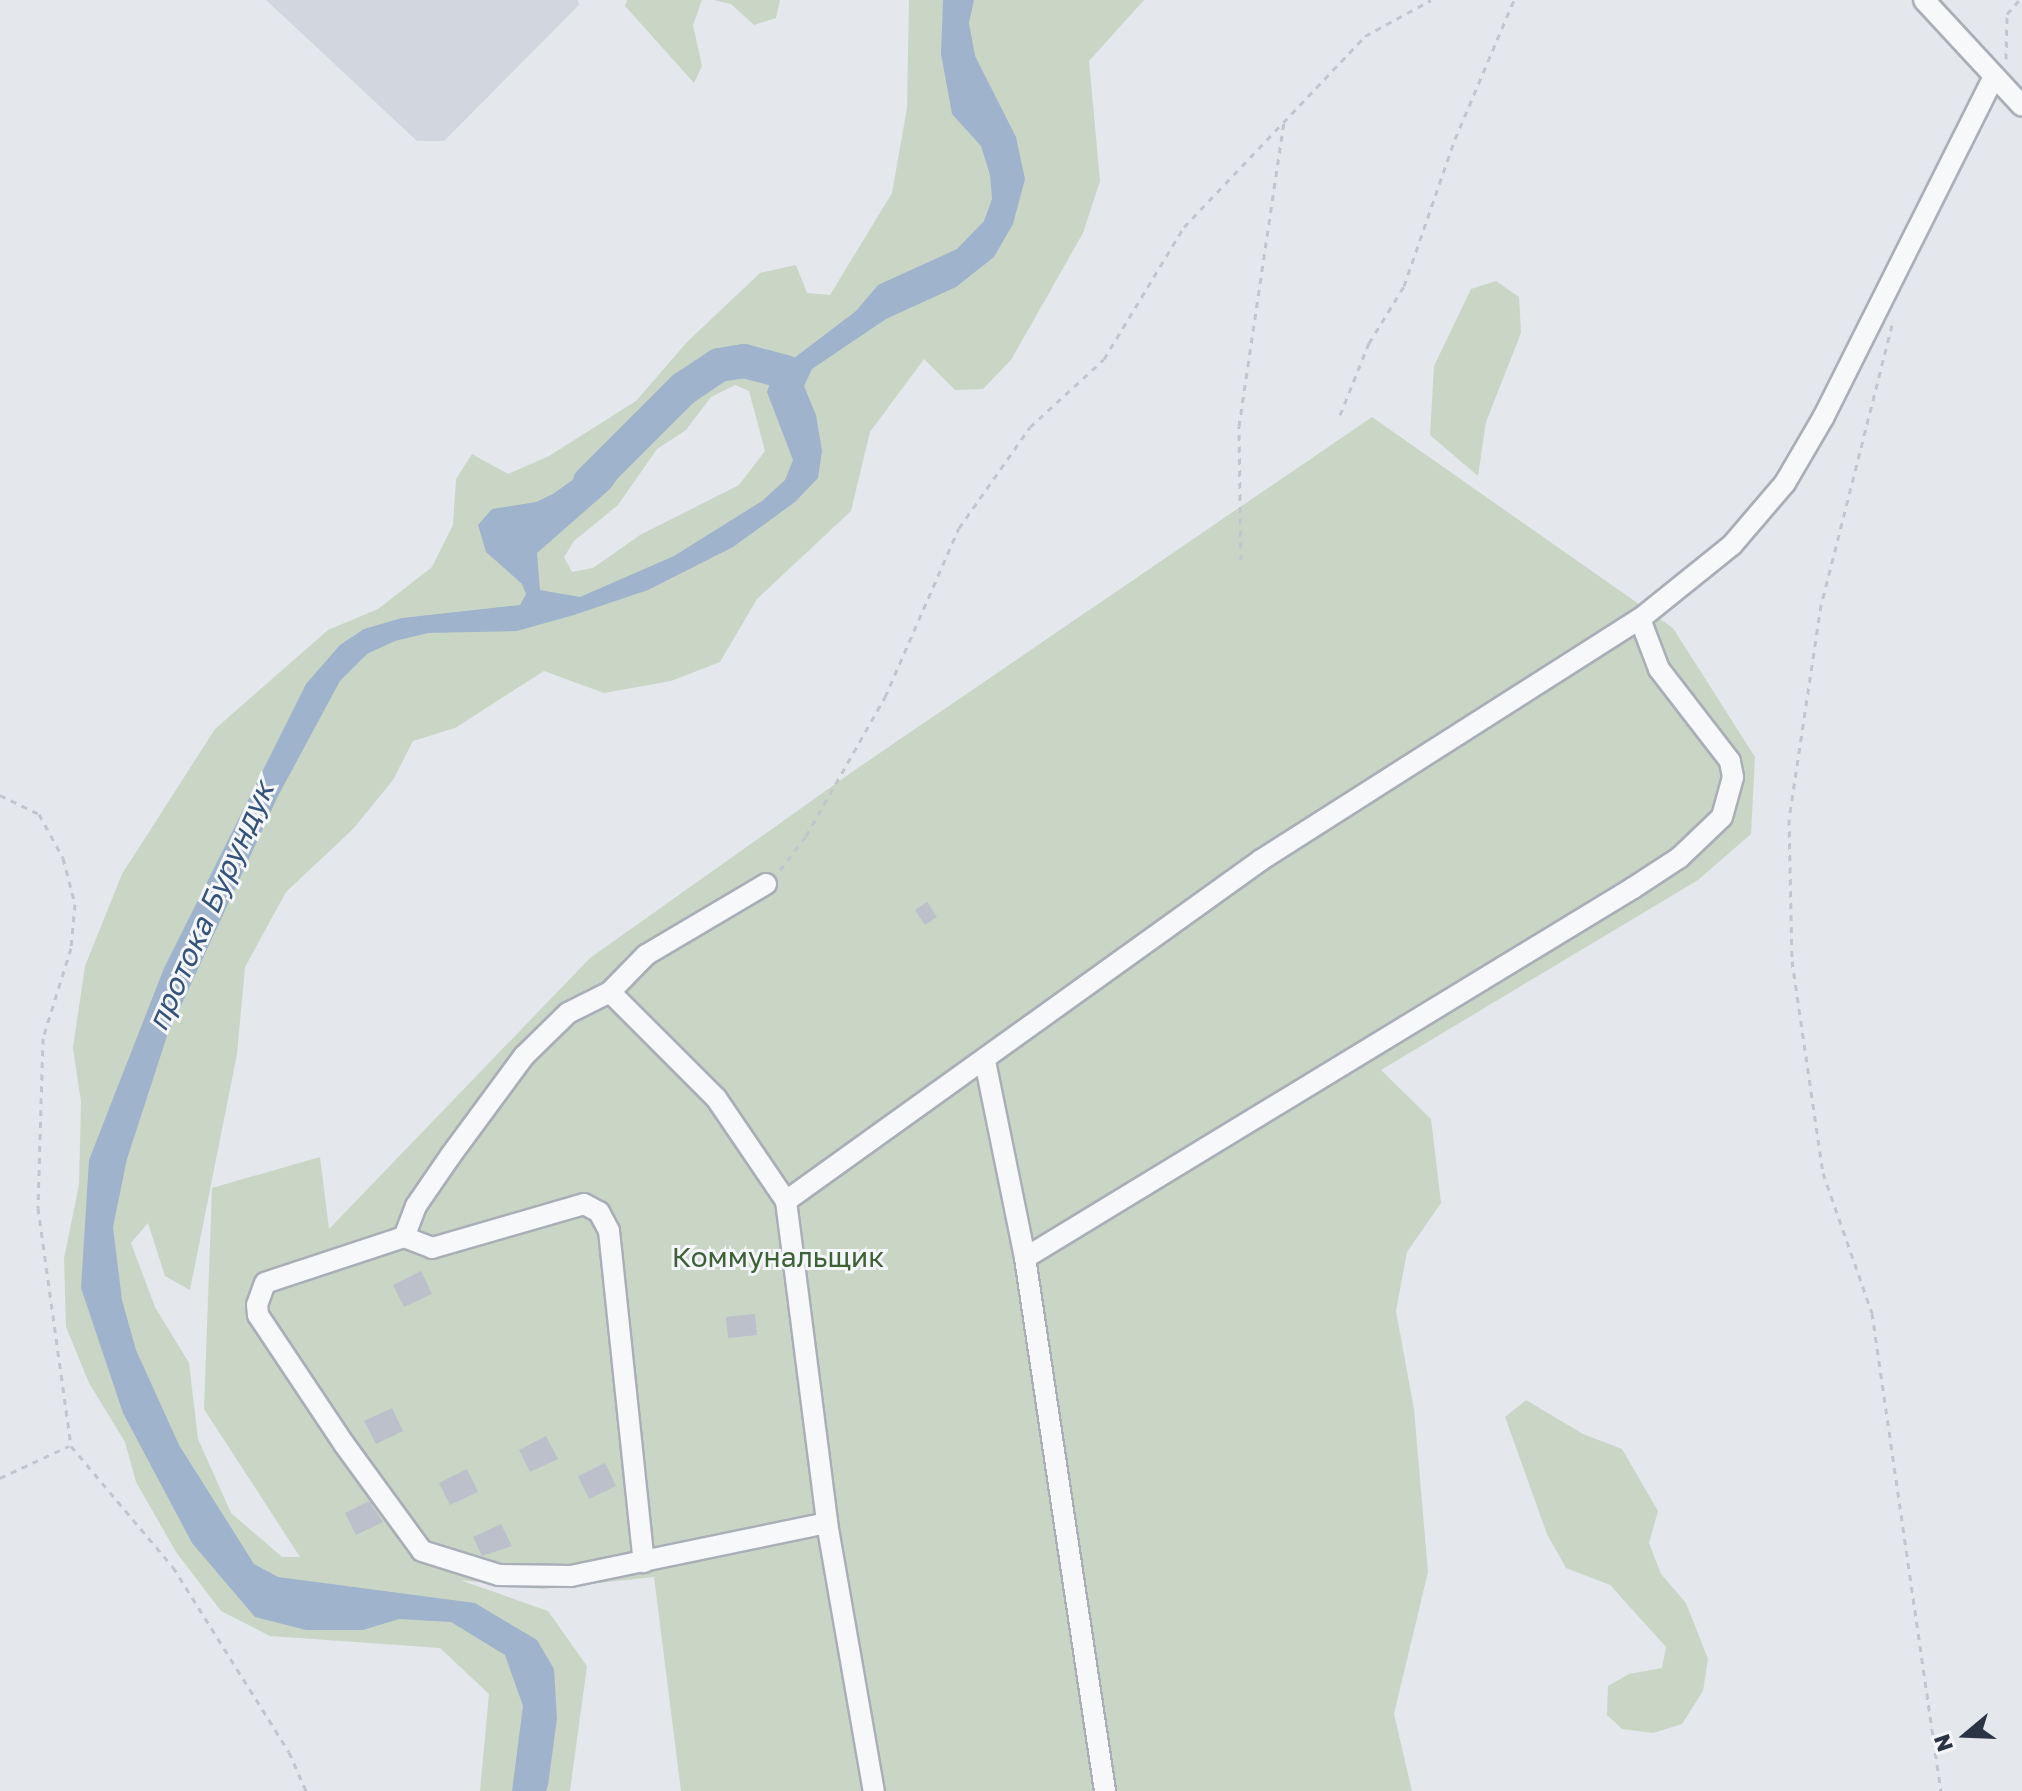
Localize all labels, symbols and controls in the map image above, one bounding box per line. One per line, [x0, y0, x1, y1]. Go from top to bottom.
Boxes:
water label: протока Бурундук [139, 776, 281, 1036]
park label: Коммунальщик [672, 1240, 884, 1274]
north arrow [1926, 1695, 2006, 1775]
text: N [1927, 1731, 1958, 1755]

